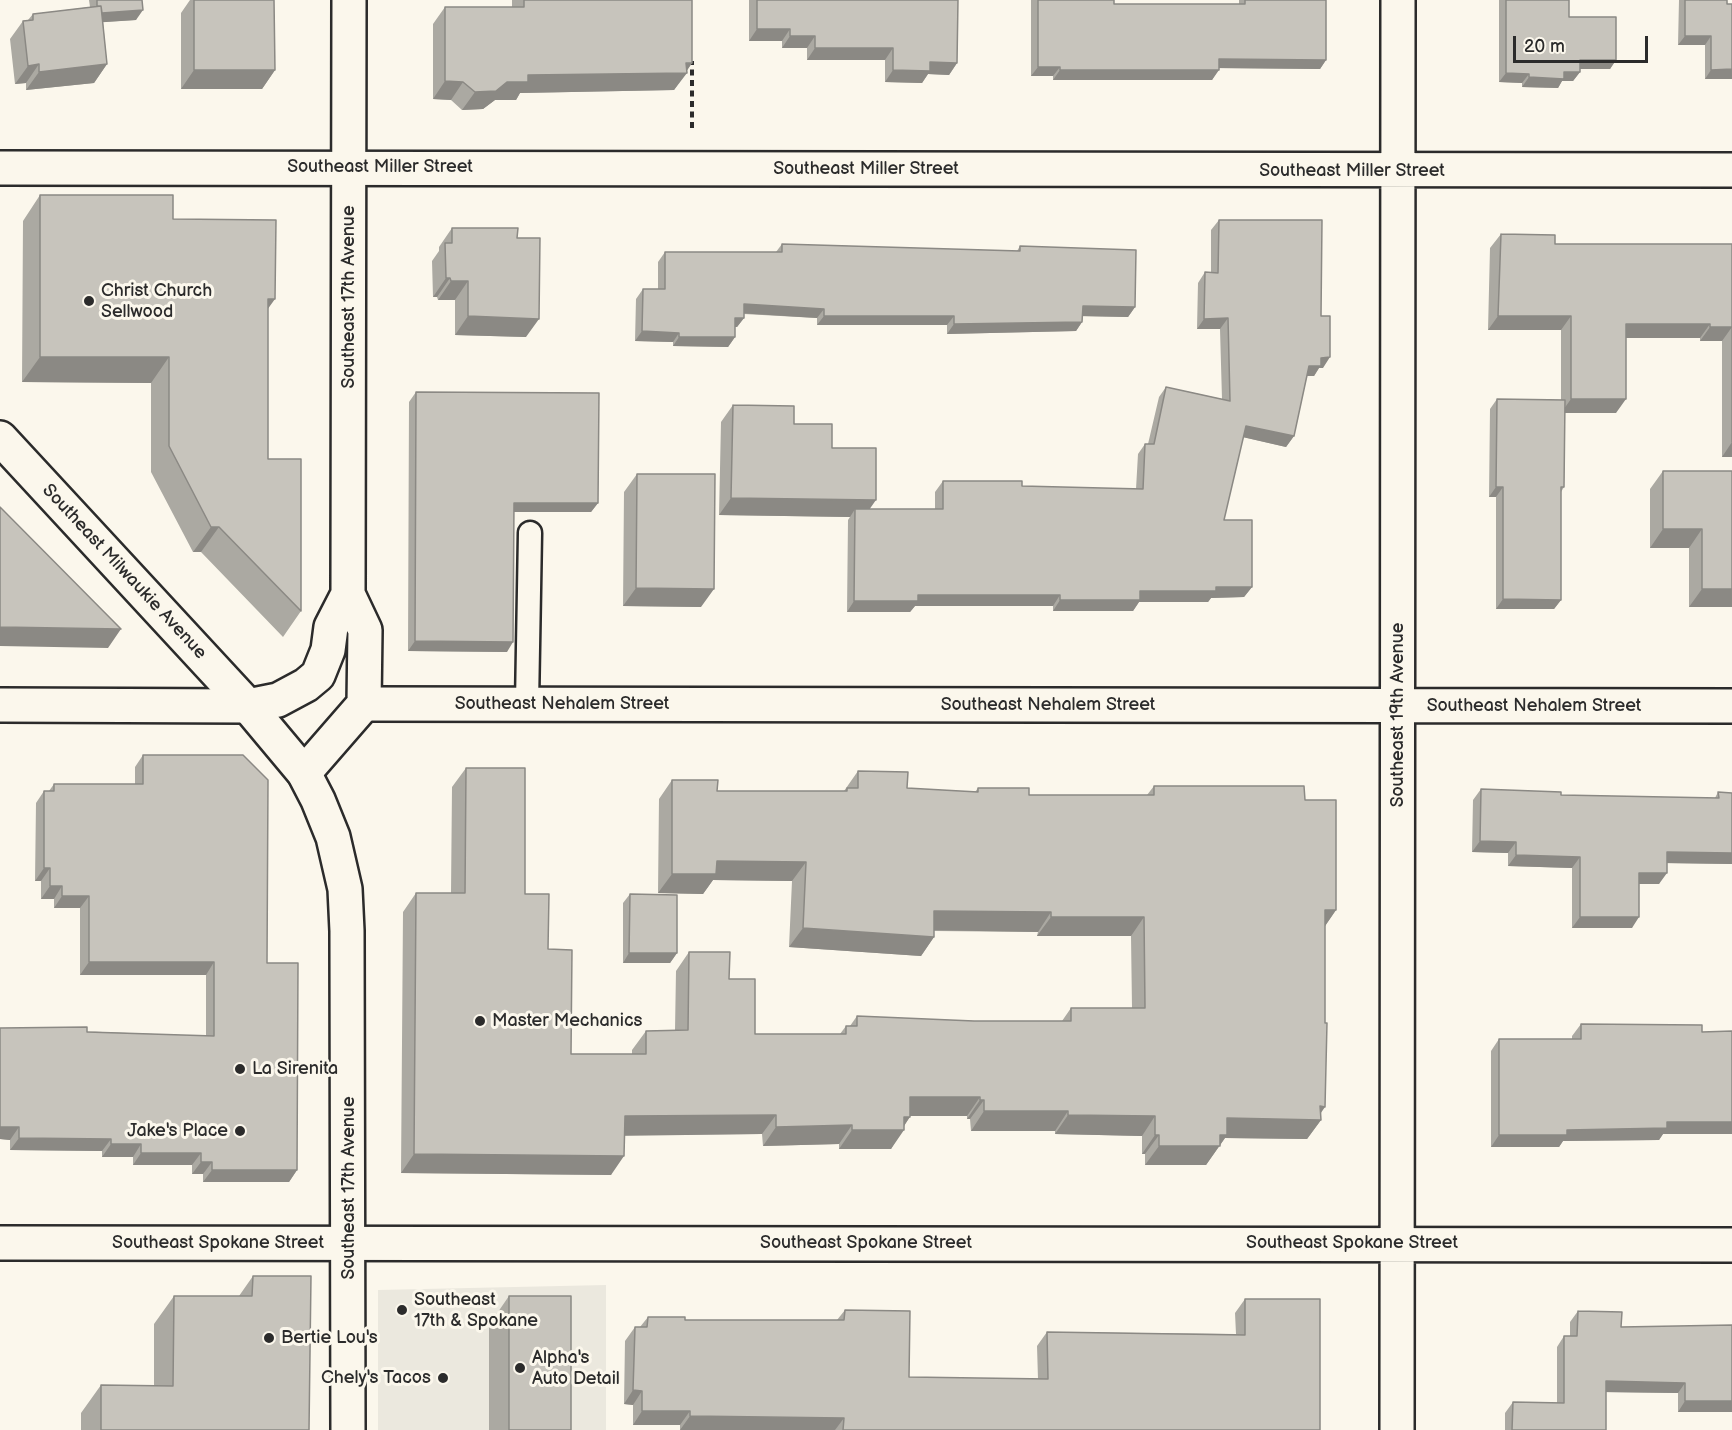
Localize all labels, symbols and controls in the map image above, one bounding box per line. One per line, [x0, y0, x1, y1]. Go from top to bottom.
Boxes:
scale bar [1516, 24, 1651, 62]
text: 20 m [1524, 36, 1565, 57]
street label: Southeast Miller Street [287, 156, 473, 178]
street label: Southeast Miller Street [773, 158, 959, 180]
street label: Southeast Miller Street [1259, 160, 1445, 182]
street label: Southeast 17th Avenue [338, 205, 360, 389]
place label: Christ Church Sellwood [101, 280, 212, 322]
marker: Christ Church Sellwood [82, 294, 96, 308]
street label: Southeast Milwaukie Avenue [37, 480, 211, 664]
street label: Southeast 19th Avenue [1387, 623, 1409, 807]
street label: Southeast Nehalem Street [455, 693, 669, 715]
street label: Southeast Nehalem Street [941, 694, 1155, 716]
street label: Southeast Nehalem Street [1427, 695, 1641, 717]
place label: Master Mechanics [492, 1010, 642, 1032]
marker: Master Mechanics [473, 1014, 487, 1028]
place label: La Sirenita [252, 1058, 338, 1080]
marker: La Sirenita [233, 1062, 247, 1076]
street label: Southeast 17th Avenue [338, 1096, 360, 1280]
place label: Jake's Place [127, 1120, 228, 1142]
marker: Jake's Place [233, 1124, 247, 1138]
street label: Southeast Spokane Street [112, 1232, 324, 1254]
street label: Southeast Spokane Street [760, 1232, 972, 1254]
street label: Southeast Spokane Street [1246, 1232, 1458, 1254]
place label: Southeast 17th & Spokane [414, 1289, 538, 1332]
marker: Southeast 17th & Spokane [395, 1303, 409, 1317]
place label: Bertie Lou's [281, 1327, 378, 1349]
marker: Bertie Lou's [262, 1331, 276, 1345]
place label: Alpha's Auto Detail [532, 1347, 620, 1390]
marker: Alpha's Auto Detail [513, 1361, 527, 1375]
place label: Chely's Tacos [321, 1367, 431, 1389]
marker: Chely's Tacos [436, 1371, 450, 1385]

